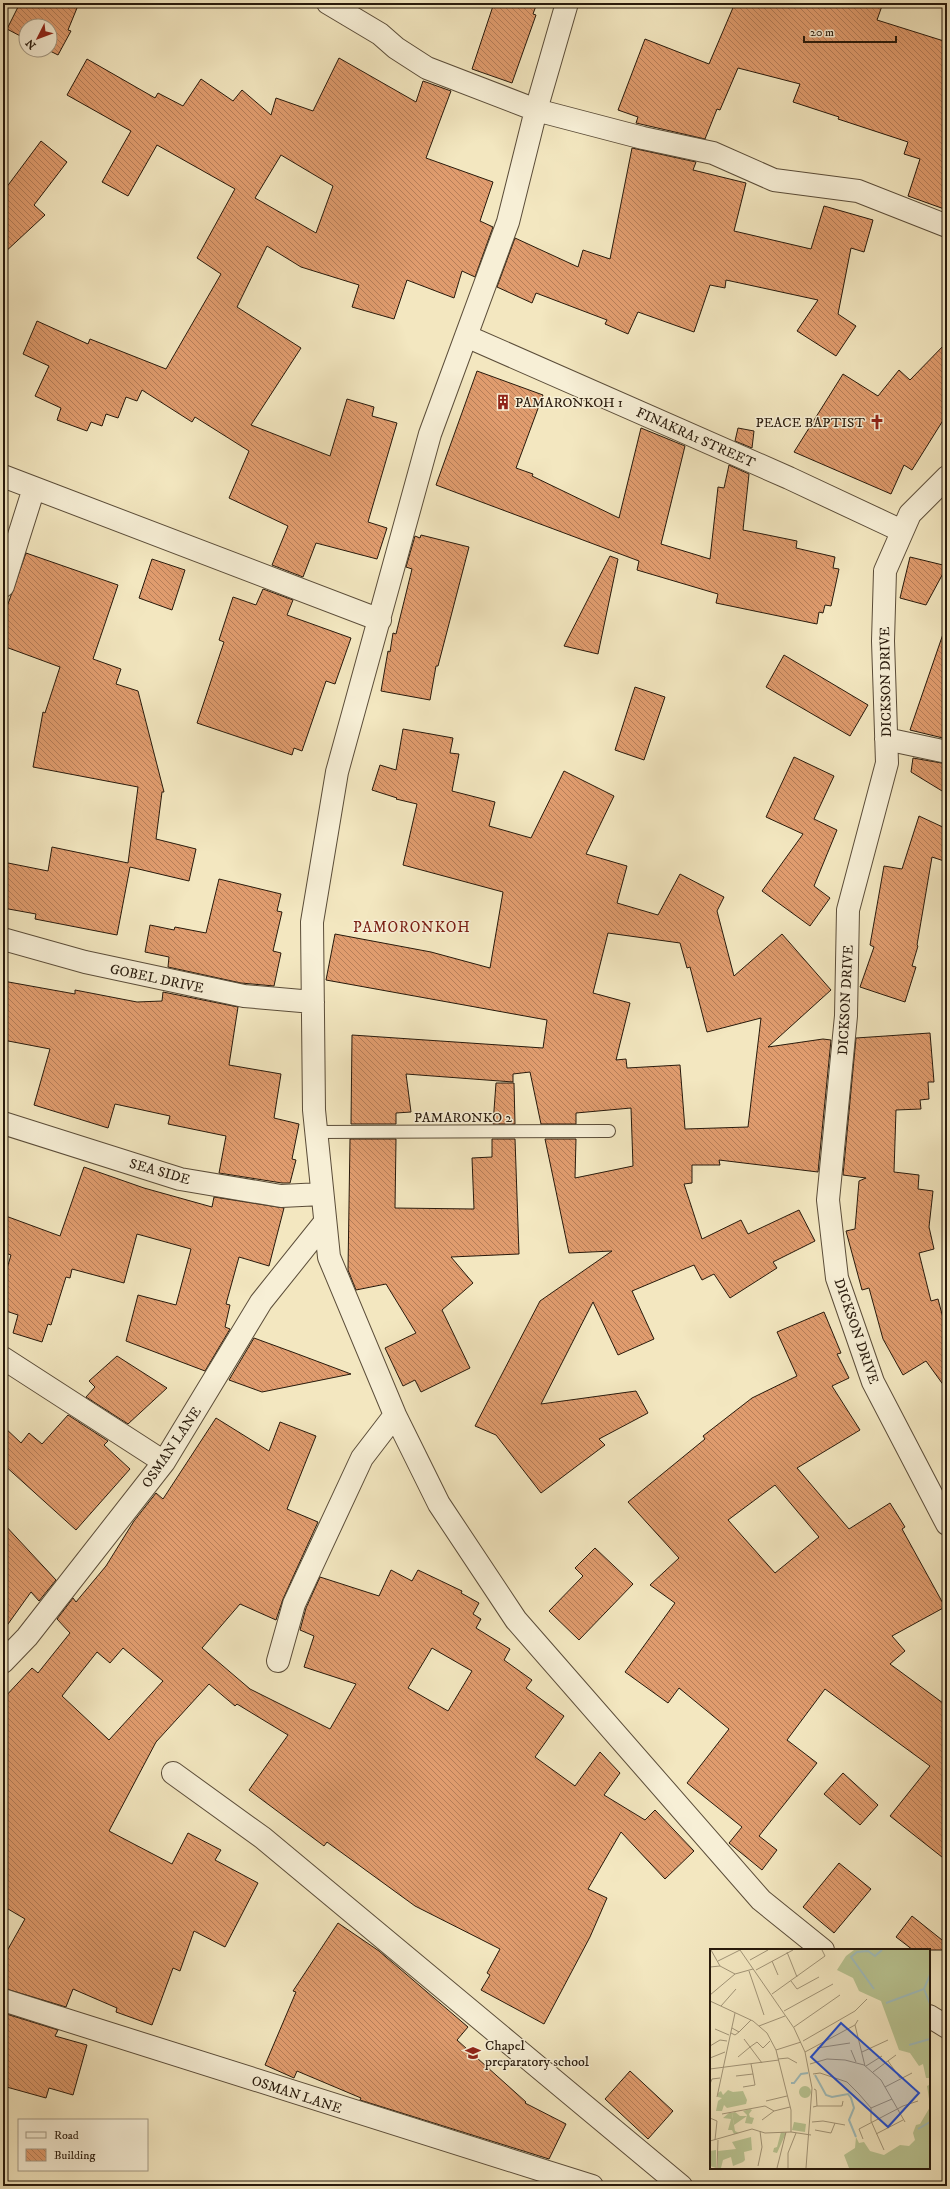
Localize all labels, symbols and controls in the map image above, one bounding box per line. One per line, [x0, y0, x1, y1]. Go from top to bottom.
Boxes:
north arrow [18, 18, 58, 58]
scale bar [804, 18, 896, 44]
text: 20 m [810, 25, 834, 40]
text: N [23, 36, 40, 52]
building icon: PAMARONKOH 1 [494, 393, 512, 411]
place label: PAMARONKOH 1 [515, 394, 623, 412]
street label: FINAKRA1 STREET [633, 404, 758, 472]
church icon: PEACE BAPTIST [868, 413, 886, 431]
place label: PEACE BAPTIST [755, 414, 865, 432]
street label: DICKSON DRIVE [876, 626, 896, 737]
district label: PAMORONKOH [353, 918, 471, 937]
street label: DICKSON DRIVE [834, 944, 858, 1056]
street label: GOBEL DRIVE [108, 960, 205, 998]
street label: PAMARONKO 2 [414, 1109, 512, 1127]
street label: SEA SIDE [127, 1155, 192, 1189]
street label: DICKSON DRIVE [830, 1276, 883, 1387]
street label: OSMAN LANE [138, 1403, 206, 1492]
inset map [710, 1949, 930, 2169]
place label: Chapel preparatory school [484, 2037, 590, 2071]
school or university icon: Chapel preparatory school [464, 2044, 482, 2062]
street label: OSMAN LANE [249, 2072, 344, 2118]
legend [18, 2119, 148, 2171]
text: Road [54, 2128, 79, 2143]
text: Building [54, 2148, 95, 2163]

